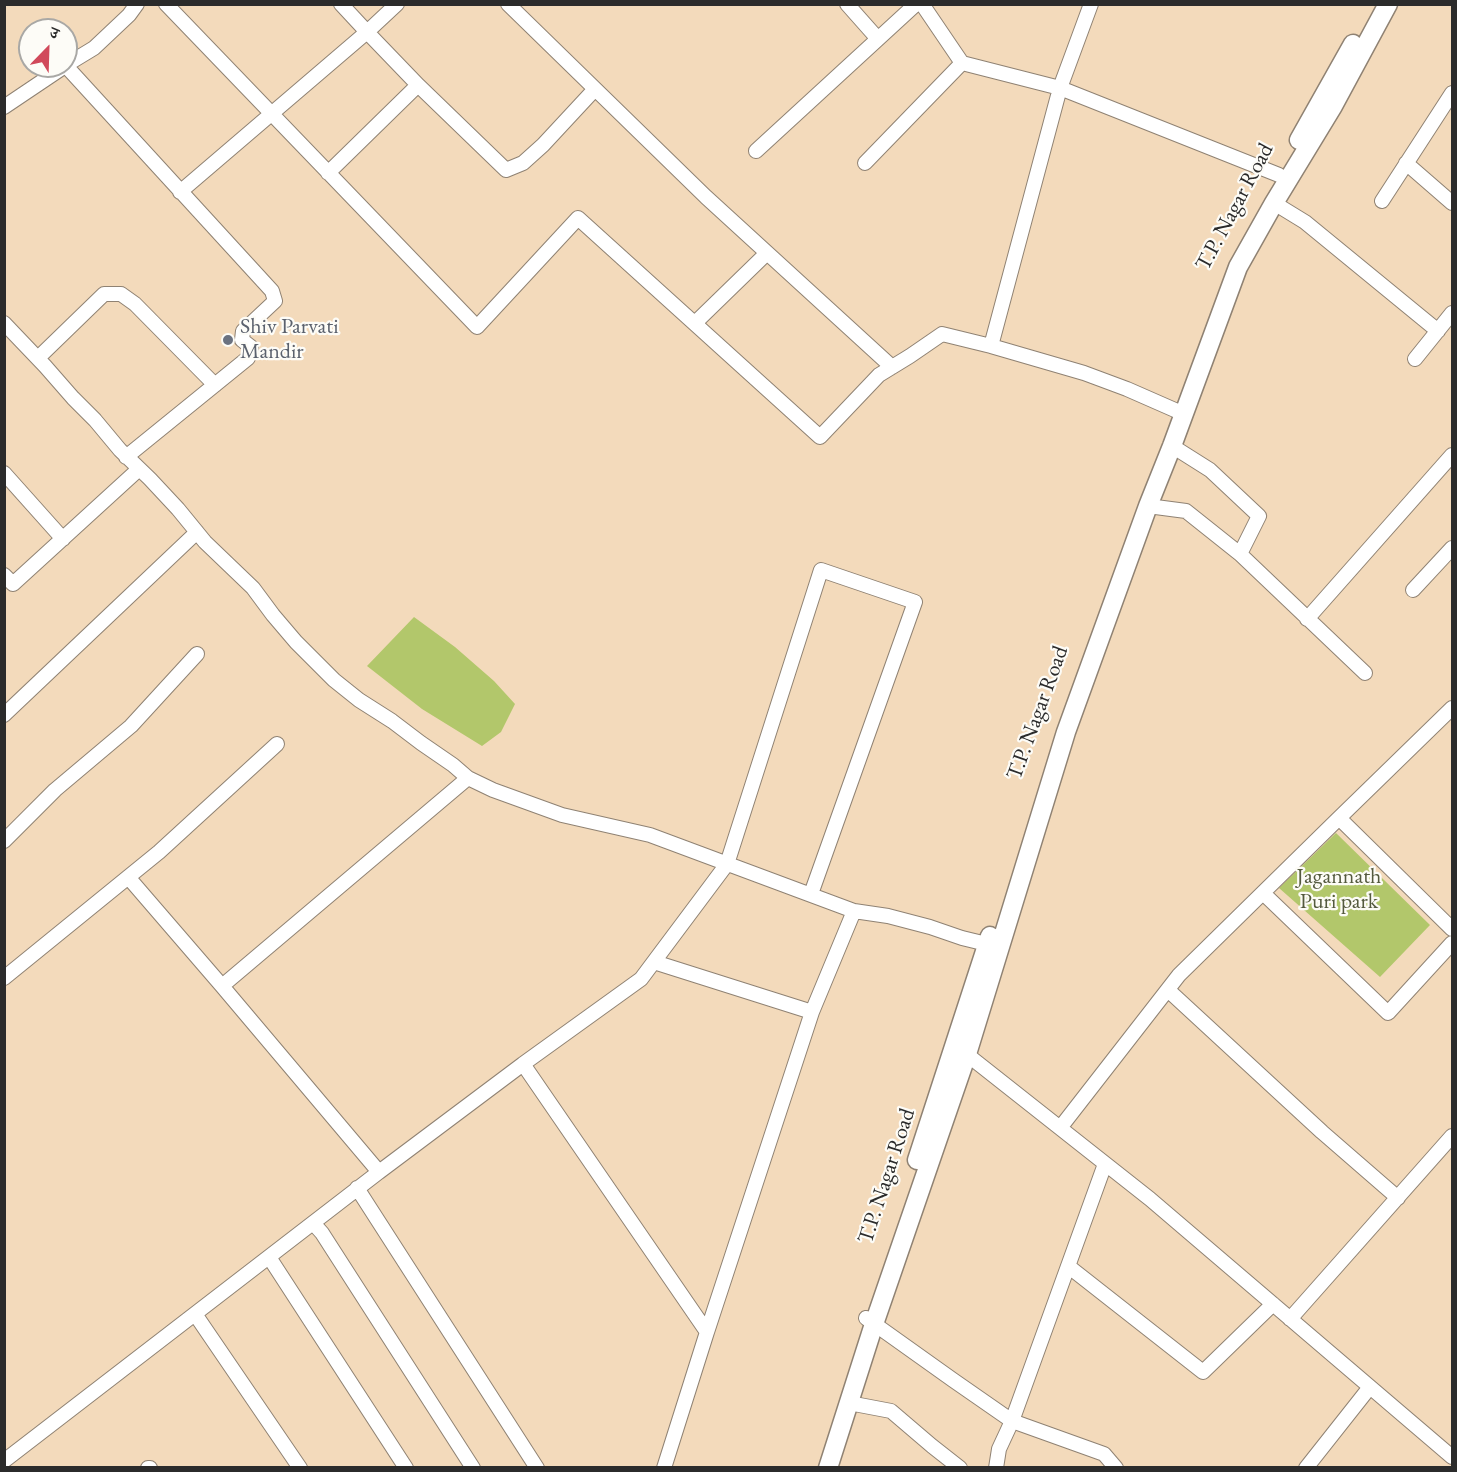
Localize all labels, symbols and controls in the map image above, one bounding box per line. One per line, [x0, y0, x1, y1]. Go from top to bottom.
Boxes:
north arrow [18, 18, 78, 78]
text: उ [47, 22, 62, 44]
street label: T.P. Nagar Road [1190, 139, 1280, 275]
place label: Shiv Parvati Mandir [240, 314, 339, 366]
marker: Shiv Parvati Mandir [221, 333, 235, 347]
street label: T.P. Nagar Road [1002, 642, 1074, 784]
park label: Jagannath Puri park [1297, 864, 1381, 915]
street label: T.P. Nagar Road [853, 1105, 921, 1247]

